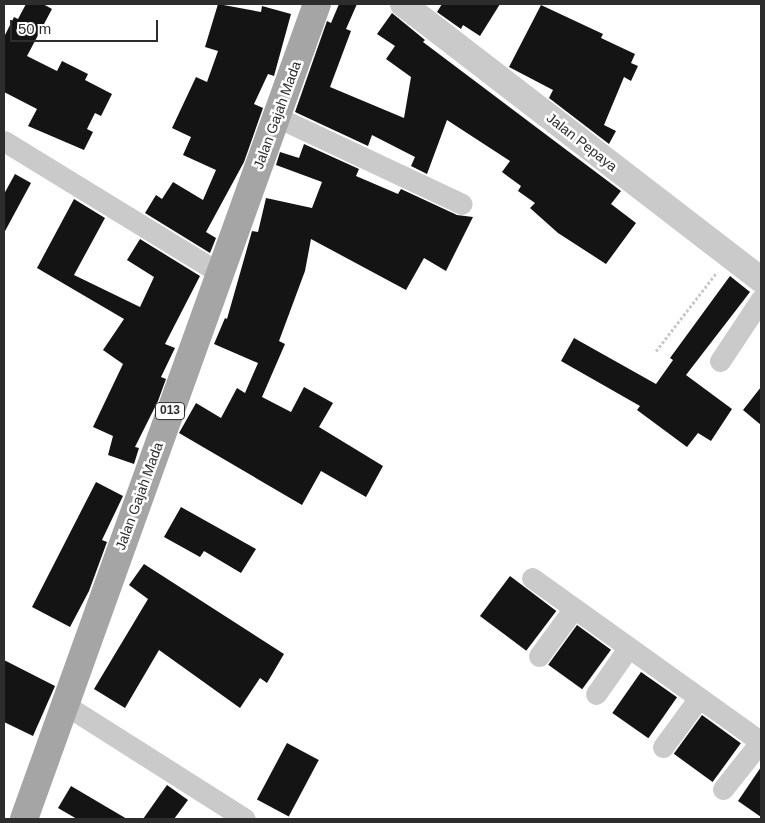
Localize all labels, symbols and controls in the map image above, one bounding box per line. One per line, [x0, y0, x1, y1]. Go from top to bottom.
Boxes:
scale bar [12, 10, 160, 42]
text: 50 m [18, 20, 51, 37]
street label: Jalan Gajah Mada [250, 59, 304, 171]
street label: Jalan Pepaya [543, 109, 621, 175]
road number: 013 [154, 402, 186, 421]
street label: Jalan Gajah Mada [112, 440, 166, 552]

